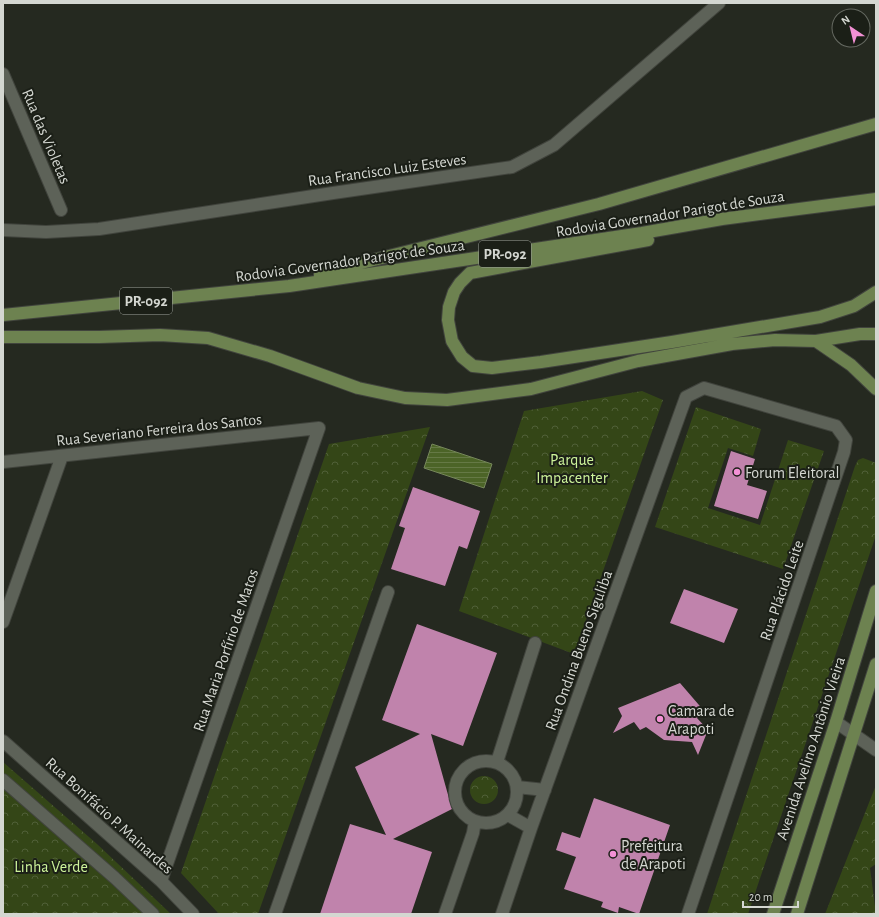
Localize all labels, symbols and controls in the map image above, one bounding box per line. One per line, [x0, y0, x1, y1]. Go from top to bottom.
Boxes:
north arrow [831, 8, 871, 48]
text: N [839, 14, 852, 27]
street label: Rua das Violetas [19, 87, 73, 186]
street label: Rua Francisco Luiz Esteves [307, 151, 467, 189]
street label: Rodovia Governador Parigot de Souza [555, 188, 786, 240]
street label: Rodovia Governador Parigot de Souza [235, 237, 466, 285]
road number: PR-092 [479, 241, 531, 267]
road number: PR-092 [120, 288, 172, 314]
street label: Rua Severiano Ferreira dos Santos [55, 411, 263, 449]
park label: Parque Impacenter [536, 452, 609, 486]
place label: Forum Eleitoral [745, 465, 840, 481]
marker: Forum Eleitoral [732, 467, 742, 477]
street label: Rua Plácido Leite [757, 538, 807, 643]
street label: Rua Maria Porfírio de Matos [191, 567, 261, 734]
street label: Rua Ondina Bueno Siguliba [542, 568, 615, 733]
street label: Avenida Avelino Antônio Vieira [774, 655, 848, 842]
place label: Camara de Arapoti [668, 703, 734, 737]
marker: Camara de Arapoti [655, 714, 665, 724]
street label: Rua Bonifácio P. Mainardes [43, 755, 176, 877]
place label: Prefeitura de Arapoti [621, 838, 686, 872]
marker: Prefeitura de Arapoti [608, 849, 618, 859]
park label: Linha Verde [14, 859, 88, 875]
scale bar [743, 883, 798, 909]
text: 20 m [749, 891, 772, 903]

